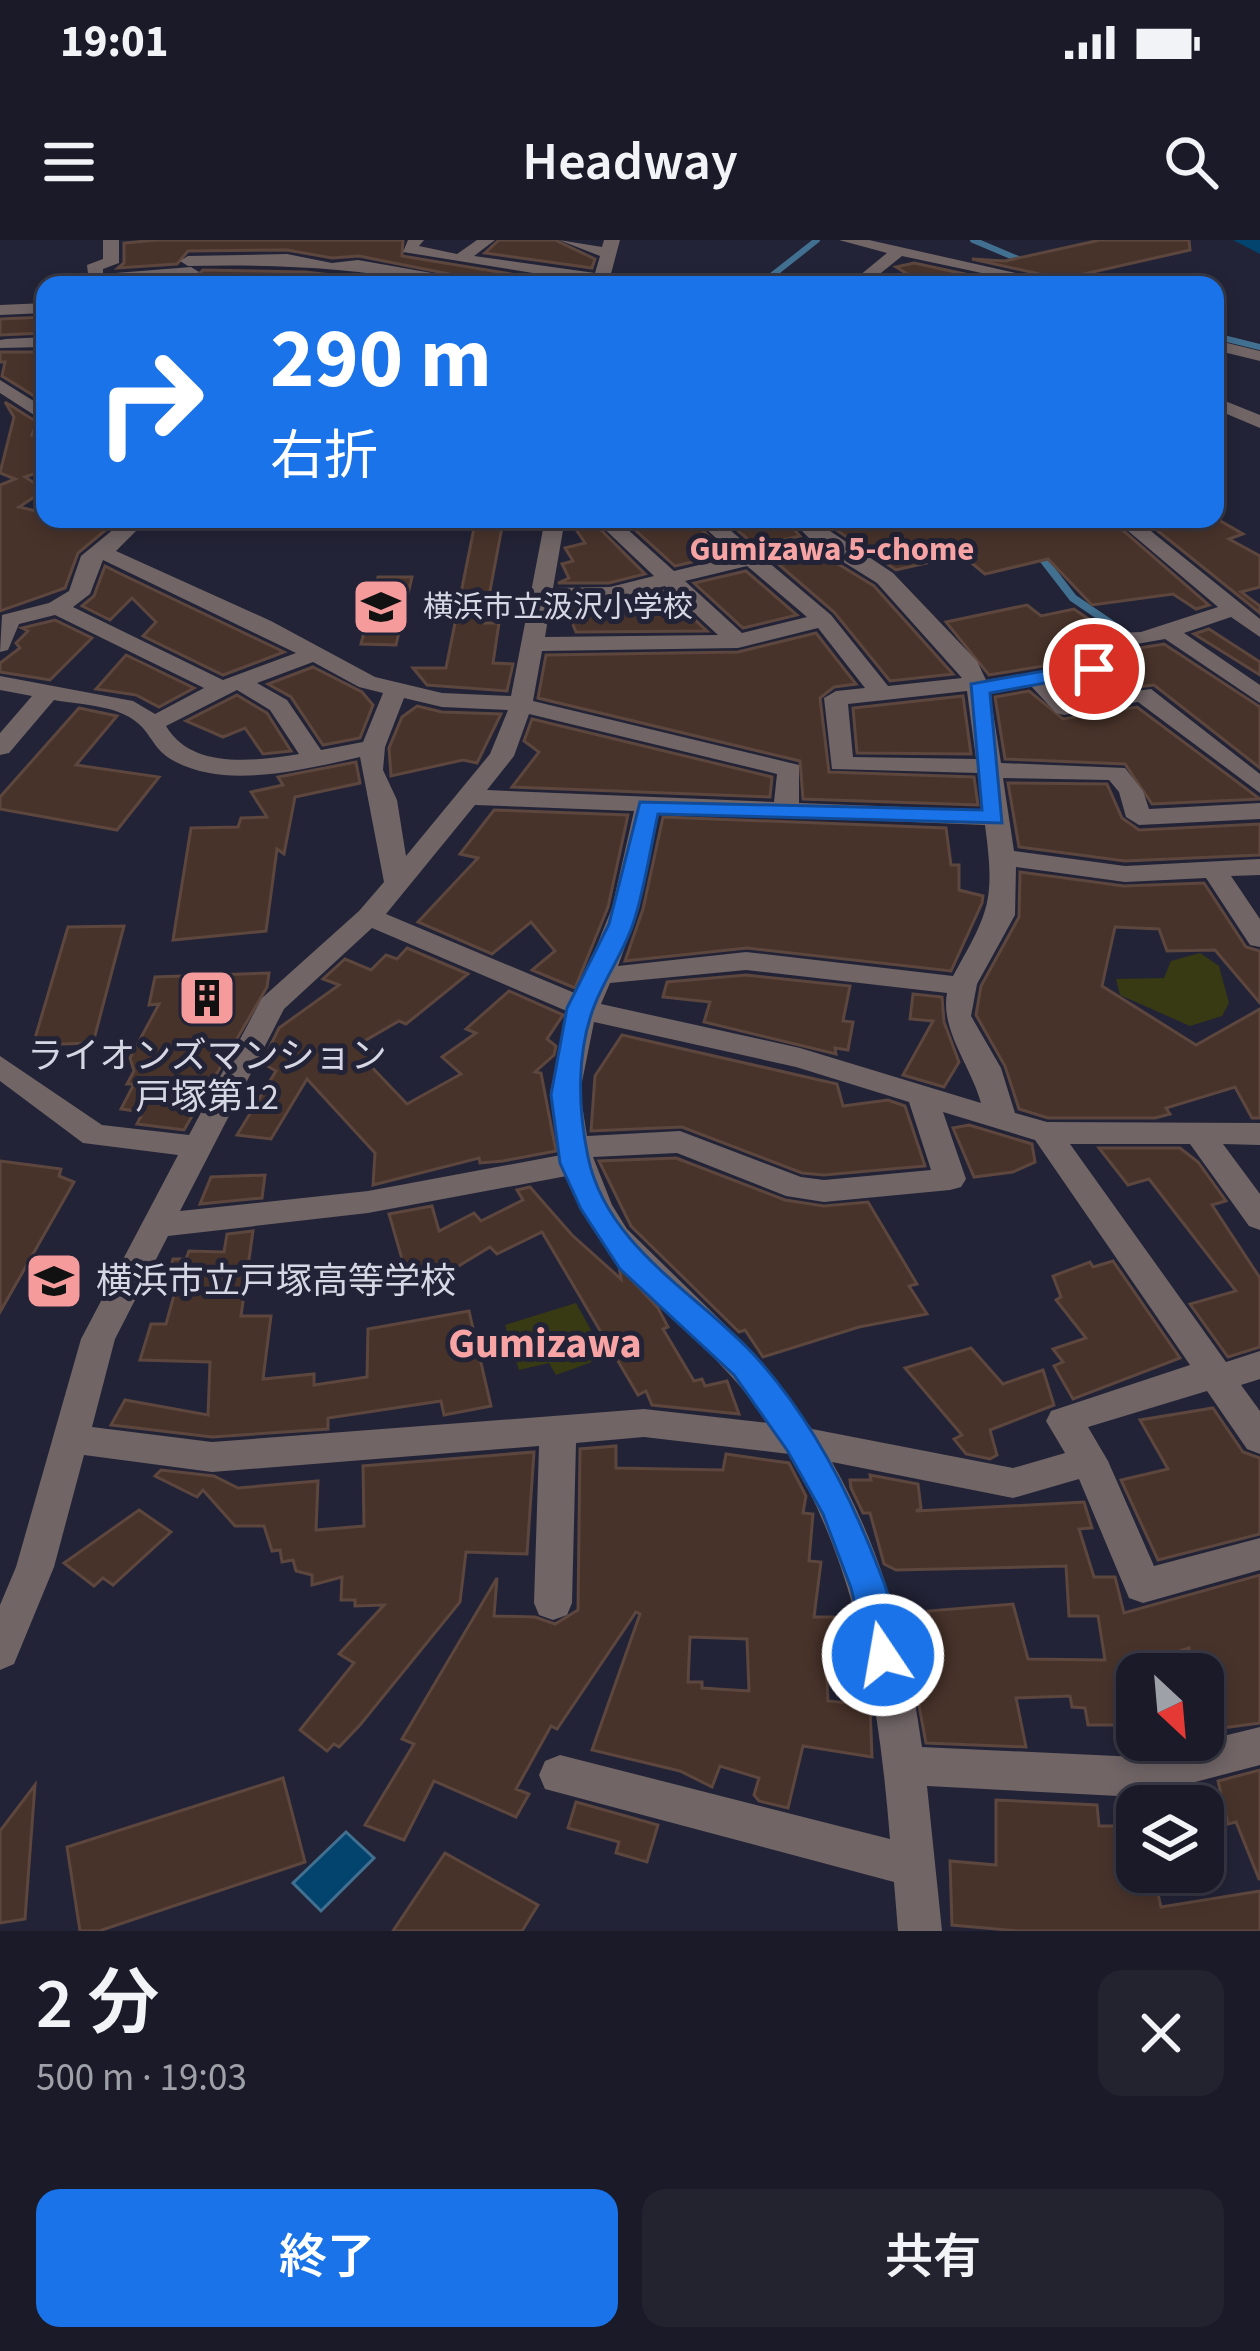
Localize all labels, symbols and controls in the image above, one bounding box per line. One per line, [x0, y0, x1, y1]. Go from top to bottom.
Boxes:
text: 19:01 [60, 10, 169, 74]
text: Headway [522, 124, 738, 201]
icon: menu [36, 129, 102, 195]
icon: search [1158, 129, 1224, 195]
text: 290 m [270, 300, 492, 420]
icon: right [72, 324, 228, 480]
text: 右折 [270, 419, 378, 496]
district label: Gumizawa 5-chome [690, 526, 974, 573]
school or university icon: 横浜市立汲沢小学校 [350, 576, 412, 638]
place label: 横浜市立汲沢小学校 [423, 586, 693, 629]
pin [1043, 618, 1145, 720]
icon: arrive [1061, 636, 1127, 702]
building icon: ライオンズマンション 戸塚第12 [176, 967, 238, 1029]
place label: ライオンズマンション 戸塚第12 [27, 1031, 387, 1123]
school or university icon: 横浜市立戸塚高等学校 [23, 1250, 85, 1312]
place label: 横浜市立戸塚高等学校 [96, 1256, 456, 1307]
district label: Gumizawa [448, 1314, 642, 1374]
position arrow [820, 1592, 946, 1718]
north arrow [1116, 1653, 1224, 1761]
map controls [1116, 1653, 1224, 1893]
button: layers [1116, 1785, 1224, 1893]
text: 2 分 [36, 1953, 159, 2056]
button: close [1098, 1970, 1224, 2096]
text: 500 m · 19:03 [36, 2050, 247, 2106]
button: 終了 [36, 2189, 618, 2327]
button: 共有 [642, 2189, 1224, 2327]

